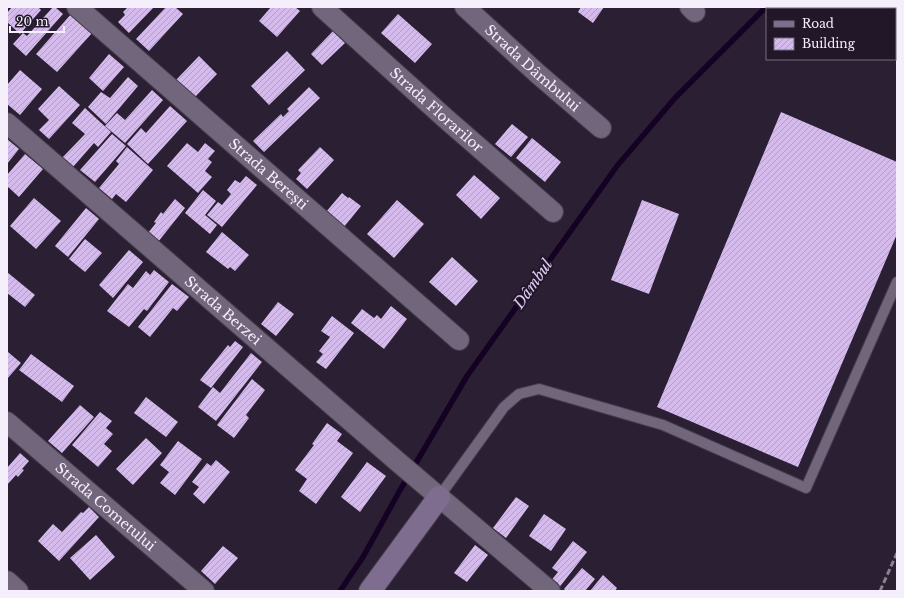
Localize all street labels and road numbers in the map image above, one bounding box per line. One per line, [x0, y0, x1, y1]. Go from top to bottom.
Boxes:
street label: Strada Dâmbului [481, 21, 584, 115]
street label: Strada Florarilor [386, 64, 487, 156]
street label: Strada Berești [225, 134, 312, 214]
street label: Strada Berzei [181, 272, 265, 349]
street label: Strada Cometului [52, 459, 160, 555]

